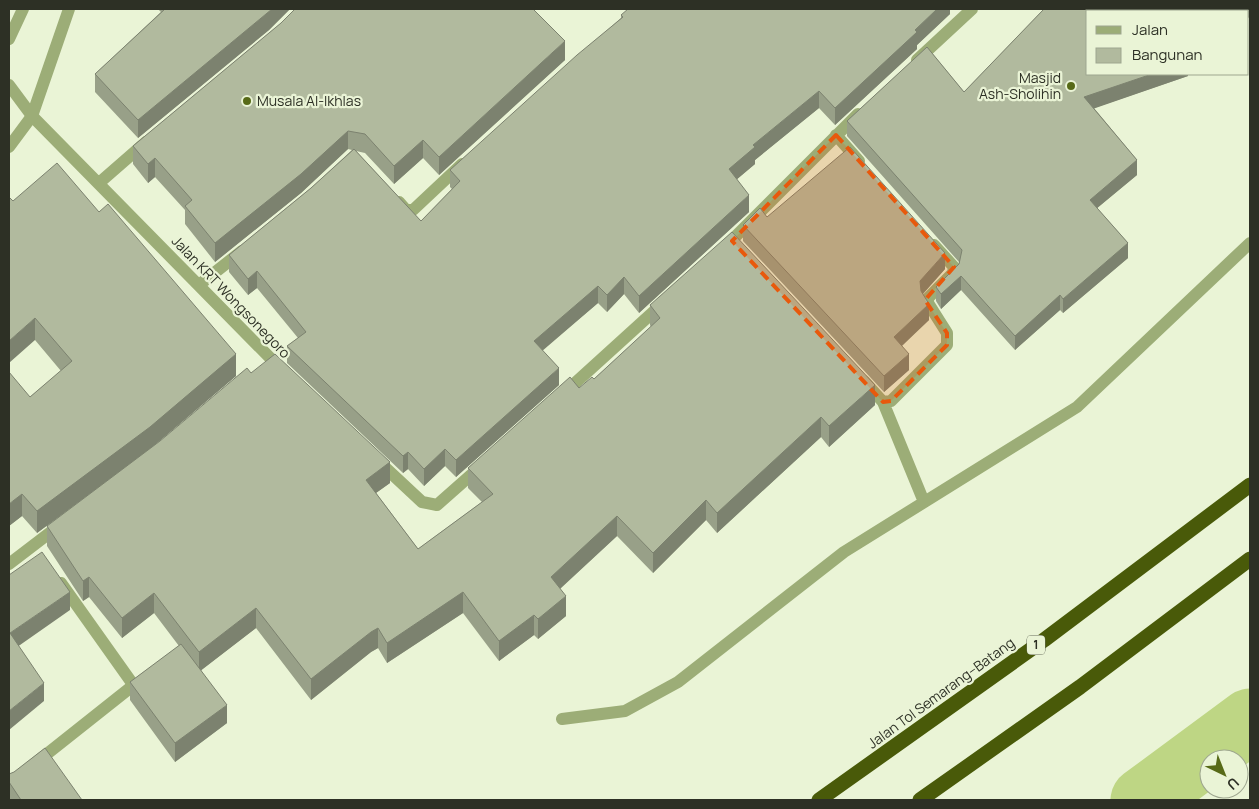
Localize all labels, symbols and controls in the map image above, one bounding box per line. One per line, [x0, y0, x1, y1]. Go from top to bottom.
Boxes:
legend [1086, 10, 1249, 75]
text: Jalan [1132, 19, 1168, 40]
text: Bangunan [1132, 44, 1202, 65]
place label: Masjid Ash-Sholihin [979, 68, 1061, 103]
marker: Masjid Ash-Sholihin [1065, 80, 1077, 92]
place label: Musala Al-Ikhlas [257, 91, 361, 110]
marker: Musala Al-Ikhlas [241, 95, 253, 107]
street label: Jalan KRT Wongsonegoro [168, 231, 295, 362]
street label: Jalan Tol Semarang–Batang [863, 633, 1018, 752]
road number: 1 [1027, 636, 1045, 654]
north arrow [1199, 749, 1249, 799]
text: U [1223, 773, 1243, 794]

